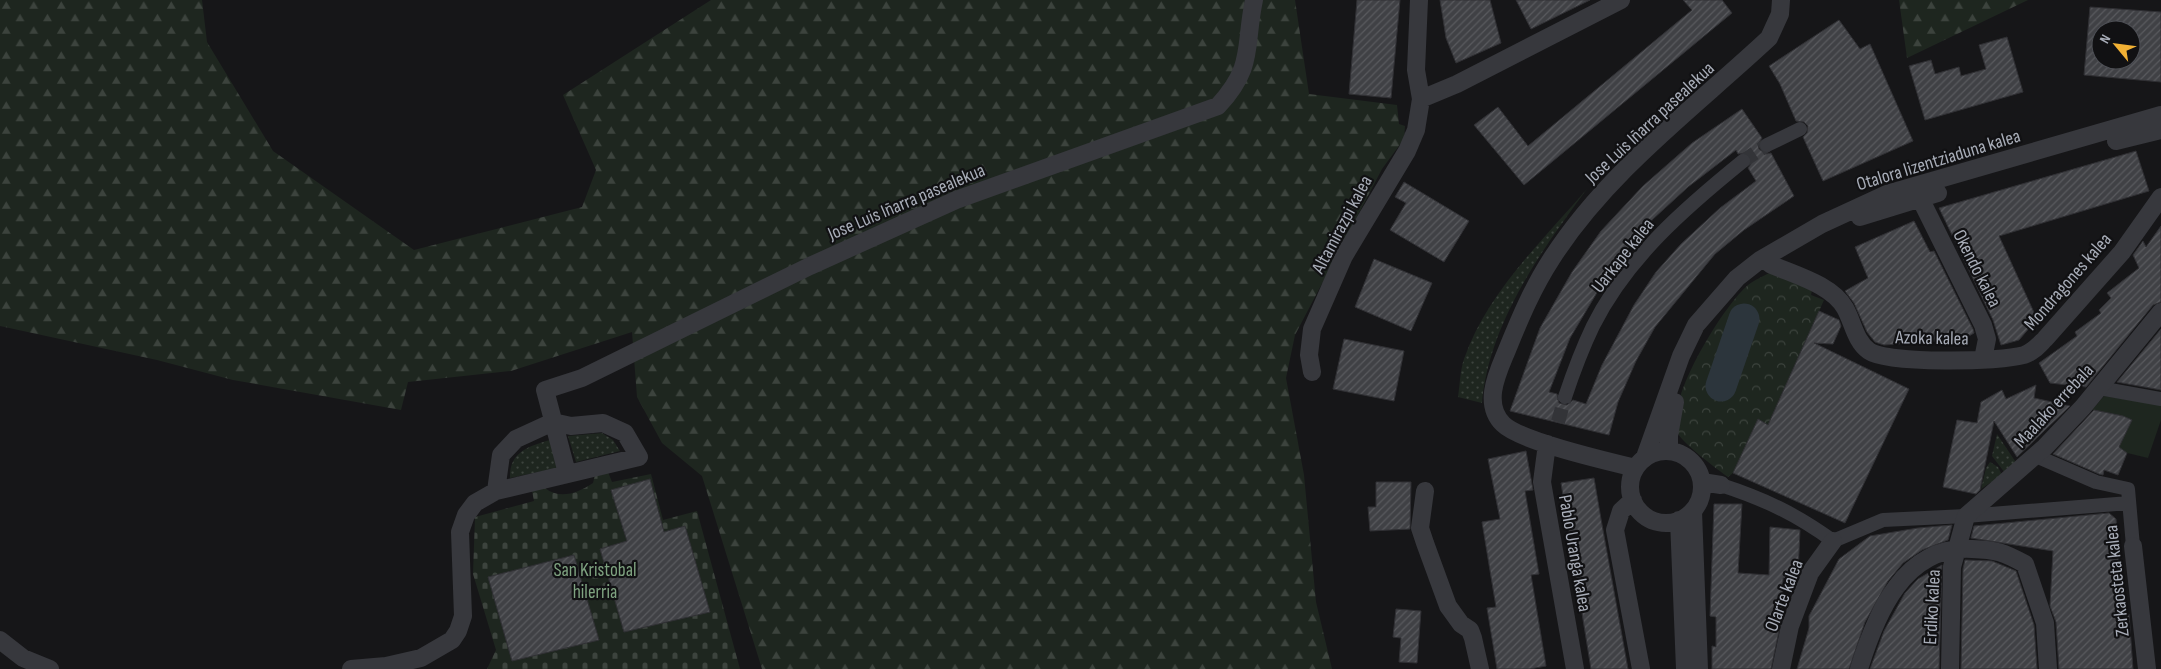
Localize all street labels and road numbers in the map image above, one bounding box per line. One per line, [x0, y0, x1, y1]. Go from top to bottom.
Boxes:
street label: Jose Luis Iñarra pasealekua [1580, 57, 1719, 190]
street label: Otalora lizentziaduna kalea [1854, 125, 2023, 196]
street label: Jose Luis Iñarra pasealekua [824, 159, 989, 246]
street label: Altamirazpi kalea [1306, 172, 1378, 278]
street label: Uarkape kalea [1587, 214, 1659, 298]
street label: Okendo kalea [1947, 226, 2006, 311]
street label: Mondragones kalea [2020, 228, 2117, 335]
street label: Azoka kalea [1894, 326, 1969, 351]
street label: Maalako errebala [2009, 359, 2099, 453]
street label: Pablo Uranga kalea [1553, 493, 1596, 613]
street label: Zerkaosteta kalea [2100, 524, 2135, 638]
street label: Olarte kalea [1760, 556, 1809, 635]
street label: Erdiko kalea [1919, 569, 1946, 645]

